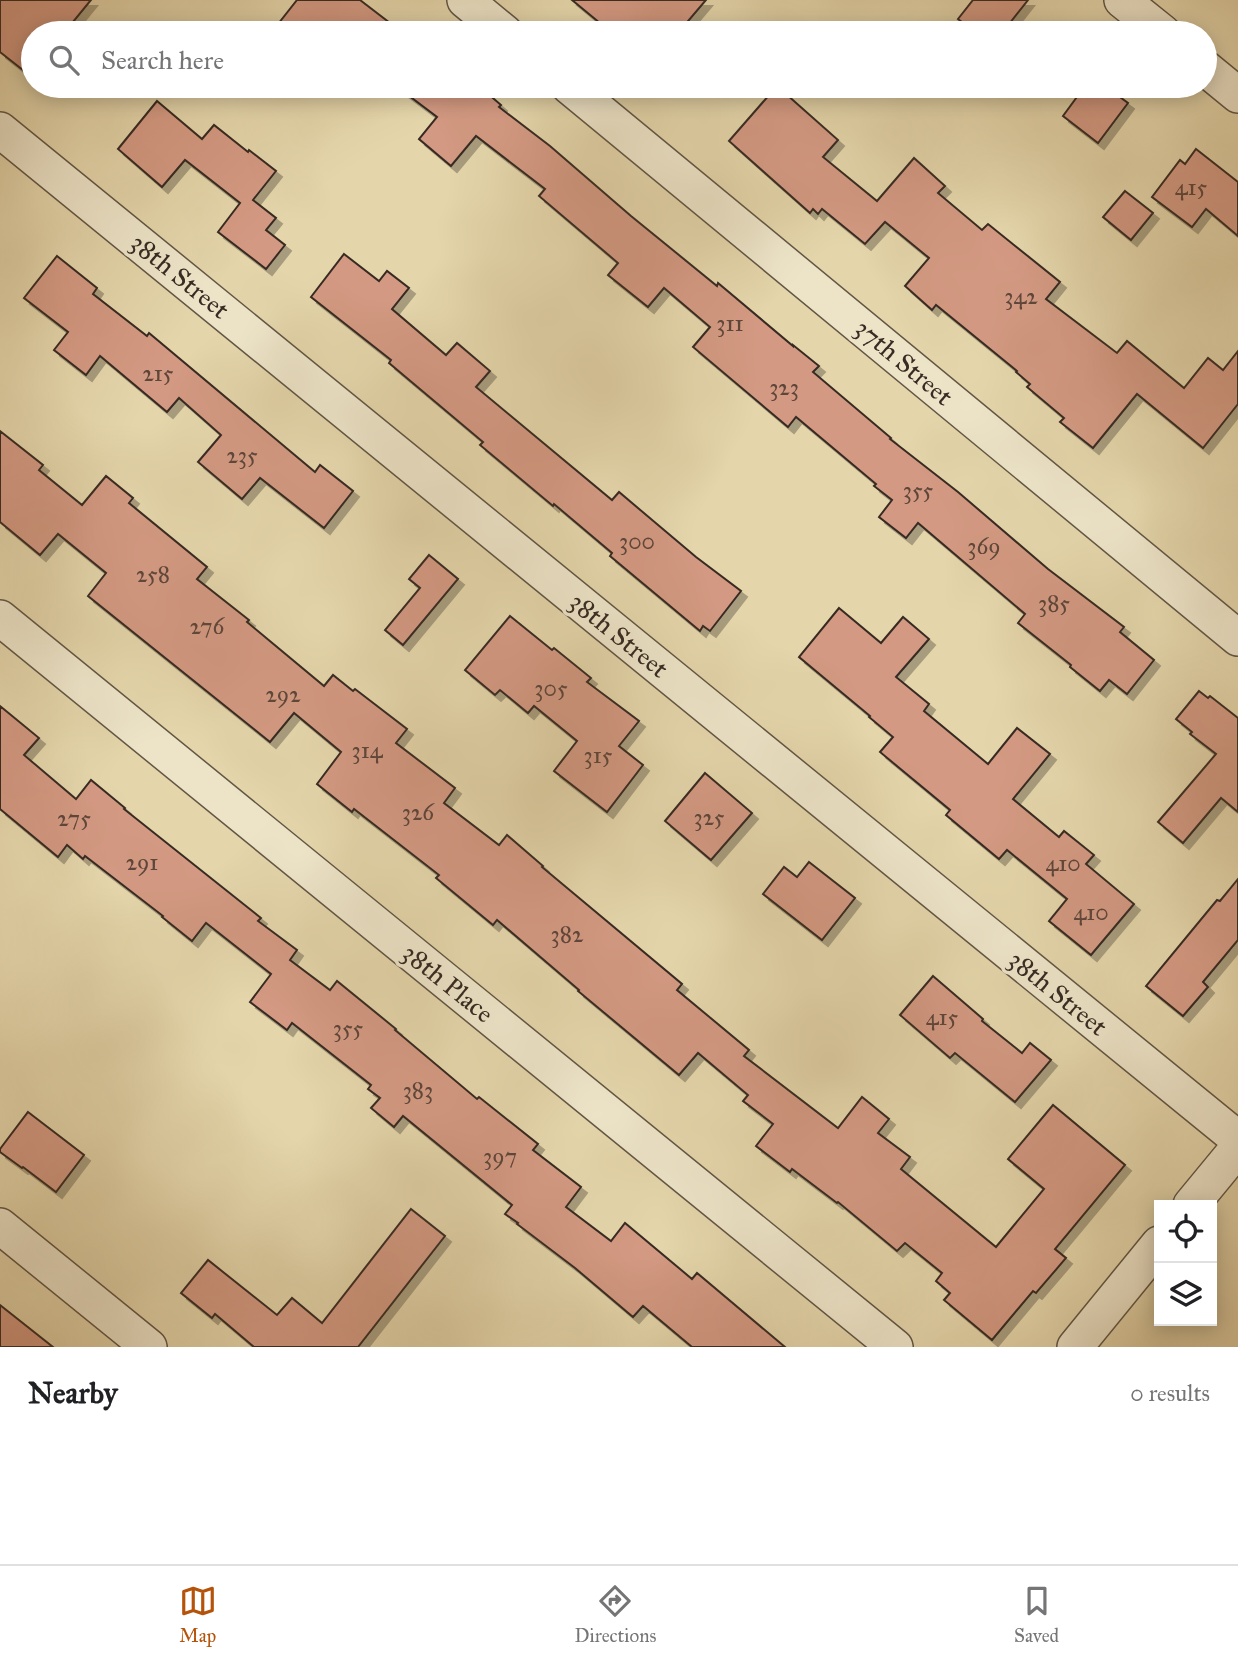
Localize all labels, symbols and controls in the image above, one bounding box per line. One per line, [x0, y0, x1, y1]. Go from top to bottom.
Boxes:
search box [21, 21, 1217, 98]
icon: search [45, 41, 83, 79]
text: Search here [101, 44, 224, 76]
house number: 415 [1175, 173, 1208, 201]
street label: 38th Street [124, 226, 236, 326]
house number: 342 [1004, 282, 1038, 310]
house number: 311 [716, 309, 744, 337]
street label: 37th Street [848, 312, 960, 412]
house number: 215 [143, 359, 174, 387]
house number: 323 [769, 373, 799, 401]
house number: 235 [226, 441, 258, 469]
house number: 355 [903, 476, 934, 504]
house number: 300 [619, 527, 655, 555]
house number: 369 [967, 532, 1001, 560]
house number: 258 [136, 560, 170, 588]
street label: 38th Street [563, 585, 675, 685]
house number: 385 [1038, 589, 1070, 617]
house number: 276 [190, 612, 226, 640]
house number: 305 [534, 674, 568, 702]
house number: 292 [265, 680, 301, 708]
house number: 314 [351, 736, 384, 764]
house number: 315 [584, 741, 613, 769]
house number: 326 [402, 798, 435, 826]
house number: 325 [693, 803, 725, 831]
house number: 275 [57, 804, 91, 832]
house number: 291 [126, 848, 158, 876]
house number: 410 [1045, 849, 1081, 877]
house number: 410 [1073, 898, 1109, 926]
house number: 382 [551, 920, 584, 948]
street label: 38th Place [396, 937, 500, 1030]
street label: 38th Street [1002, 943, 1114, 1043]
house number: 415 [926, 1003, 959, 1031]
house number: 355 [333, 1014, 364, 1042]
house number: 383 [403, 1076, 433, 1104]
house number: 397 [483, 1142, 517, 1170]
map controls [1154, 1200, 1217, 1326]
button: locate [1154, 1200, 1217, 1263]
button: layers [1154, 1263, 1217, 1326]
text: Nearby [28, 1375, 118, 1411]
text: 0 results [1130, 1379, 1210, 1407]
tab: Map [179, 1582, 217, 1647]
tab: Directions [574, 1582, 656, 1647]
tab: Saved [1014, 1582, 1059, 1647]

